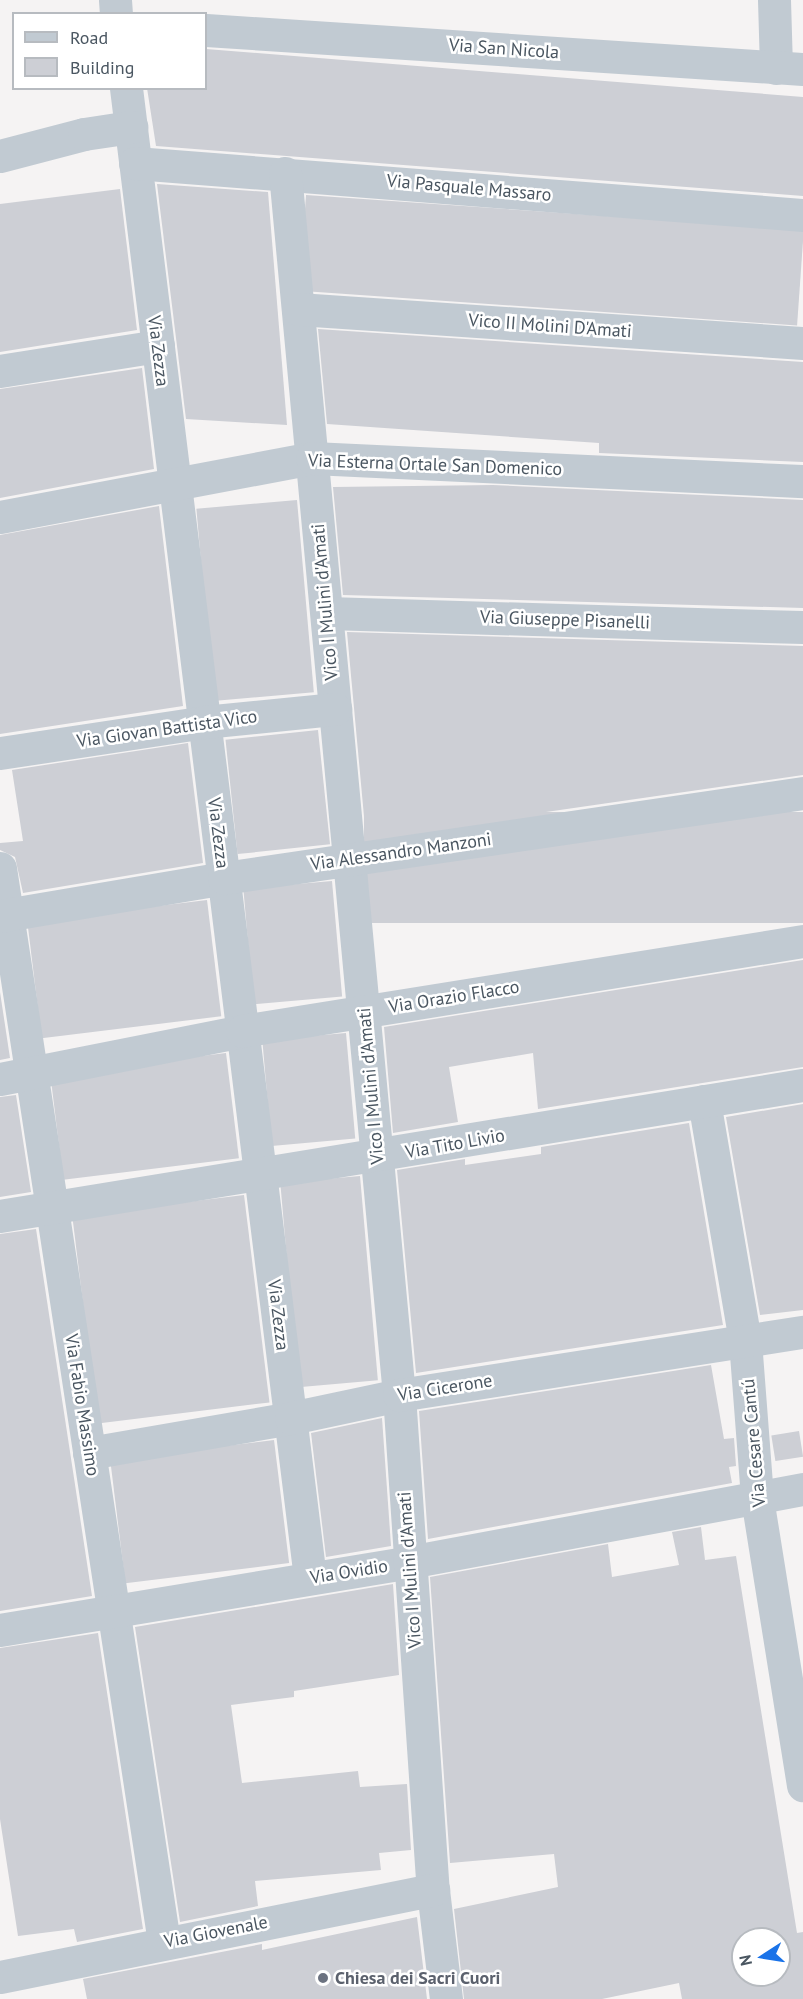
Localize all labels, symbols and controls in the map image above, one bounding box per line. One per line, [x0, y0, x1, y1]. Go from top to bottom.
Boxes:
legend [12, 12, 207, 90]
text: Road [70, 26, 108, 49]
street label: Via San Nicola [448, 34, 560, 64]
text: Building [70, 56, 134, 79]
street label: Via Pasquale Massaro [386, 170, 552, 206]
street label: Vico II Molini D'Amati [468, 310, 632, 342]
street label: Via Zezza [143, 314, 173, 388]
street label: Via Esterna Ortale San Domenico [308, 450, 562, 480]
street label: Vico I Mulini d'Amati [307, 523, 343, 681]
street label: Via Giuseppe Pisanelli [480, 606, 650, 634]
street label: Via Giovan Battista Vico [75, 706, 259, 752]
street label: Via Zezza [203, 796, 233, 870]
street label: Via Alessandro Manzoni [309, 829, 493, 875]
street label: Via Orazio Flacco [387, 976, 521, 1018]
street label: Vico I Mulini d'Amati [353, 1007, 389, 1165]
street label: Via Tito Livio [403, 1125, 507, 1163]
street label: Via Zezza [263, 1278, 293, 1352]
street label: Via Fabio Massimo [60, 1332, 104, 1478]
street label: Via Cicerone [396, 1370, 494, 1406]
street label: Via Cesare Cantú [738, 1378, 770, 1508]
street label: Vico I Mulini d'Amati [394, 1491, 426, 1649]
street label: Via Ovidio [309, 1555, 389, 1589]
street label: Via Giovenale [162, 1911, 270, 1953]
north arrow [731, 1927, 791, 1987]
text: N [734, 1953, 756, 1968]
place label: Chiesa dei Sacri Cuori [335, 1967, 501, 1989]
marker: Chiesa dei Sacri Cuori [316, 1971, 330, 1985]

